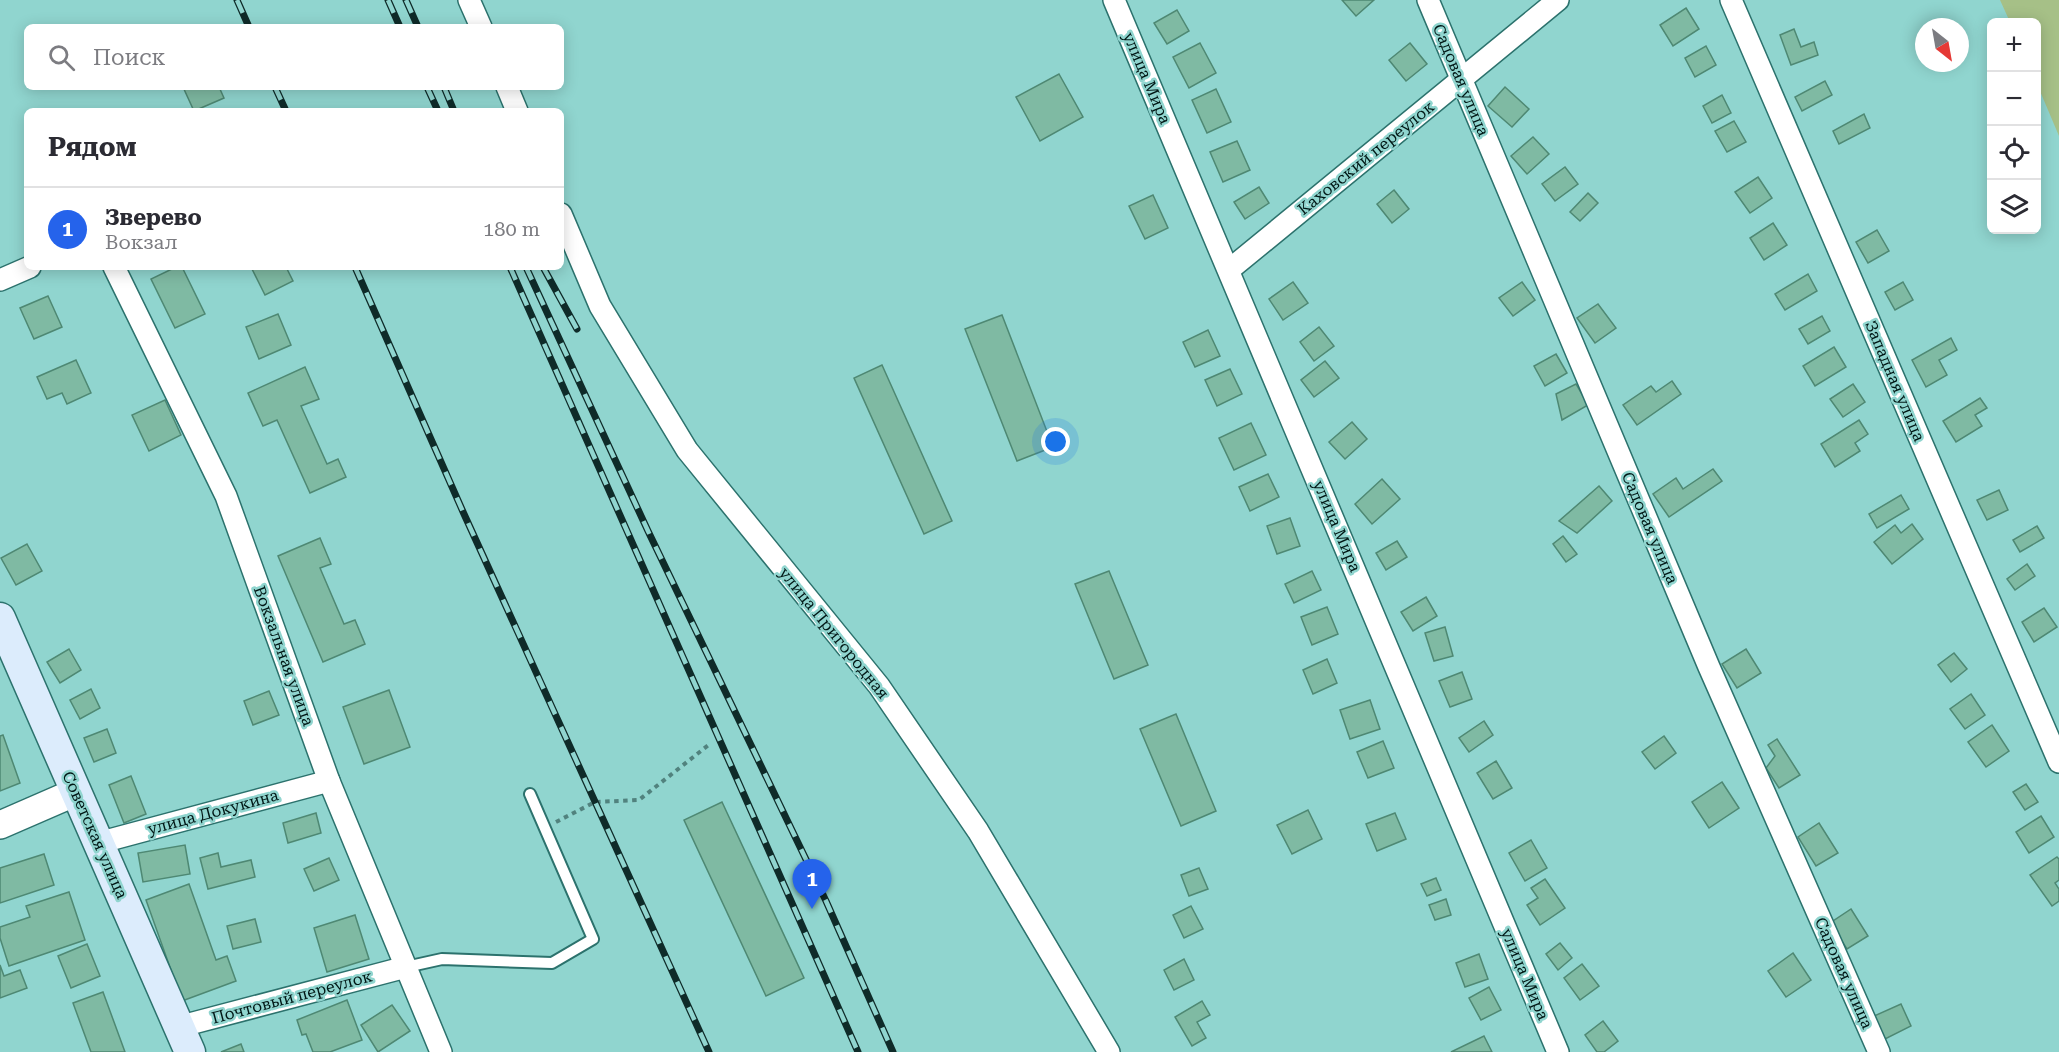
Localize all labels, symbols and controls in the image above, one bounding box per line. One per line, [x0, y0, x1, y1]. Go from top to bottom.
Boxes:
north arrow [1915, 18, 1969, 72]
map controls [1987, 18, 2041, 234]
button: + [1987, 18, 2041, 72]
street label: Садовая улица [1429, 21, 1493, 139]
search box [24, 24, 564, 90]
street label: улица Мира [1119, 29, 1175, 127]
icon: search [45, 41, 78, 74]
text: Поиск [93, 45, 165, 70]
button: − [1987, 72, 2041, 126]
street label: Каховский переулок [1294, 97, 1438, 219]
button: locate [1987, 126, 2041, 180]
text: Рядом [48, 132, 137, 162]
button: layers [1987, 180, 2041, 234]
text: Зверево [105, 205, 202, 230]
text: 1 [62, 217, 73, 241]
text: 180 m [483, 217, 540, 241]
text: Вокзал [105, 230, 178, 254]
street label: Западная улица [1861, 318, 1929, 445]
your location [1041, 427, 1070, 456]
street label: Садовая улица [1618, 469, 1682, 587]
street label: улица Мира [1309, 477, 1365, 575]
street label: улица Пригородная [775, 563, 893, 703]
street label: Вокзальная улица [250, 583, 318, 729]
street label: Советская улица [58, 768, 132, 902]
street label: улица Докукина [145, 785, 281, 839]
pin: 1 [792, 860, 832, 909]
street label: Садовая улица [1811, 914, 1877, 1032]
street label: улица Мира [1497, 925, 1553, 1023]
street label: Почтовый переулок [210, 966, 374, 1028]

